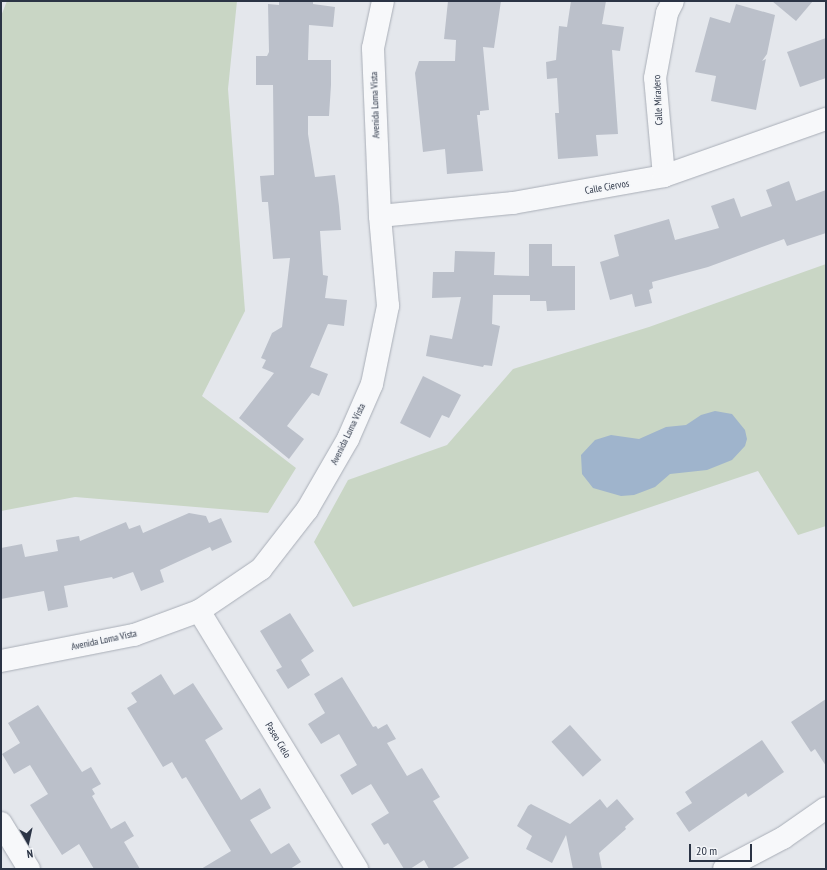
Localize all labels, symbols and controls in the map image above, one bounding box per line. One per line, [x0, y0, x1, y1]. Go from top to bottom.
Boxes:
street label: Avenida Loma Vista [368, 71, 382, 139]
street label: Calle Miradero [651, 75, 665, 125]
street label: Calle Ciervos [584, 177, 630, 197]
street label: Avenida Loma Vista [328, 401, 368, 467]
street label: Avenida Loma Vista [70, 627, 138, 653]
street label: Paseo Cielo [263, 720, 293, 760]
north arrow [8, 822, 48, 862]
scale bar [691, 836, 754, 862]
text: 20 m [696, 843, 717, 858]
text: N [26, 846, 34, 861]

